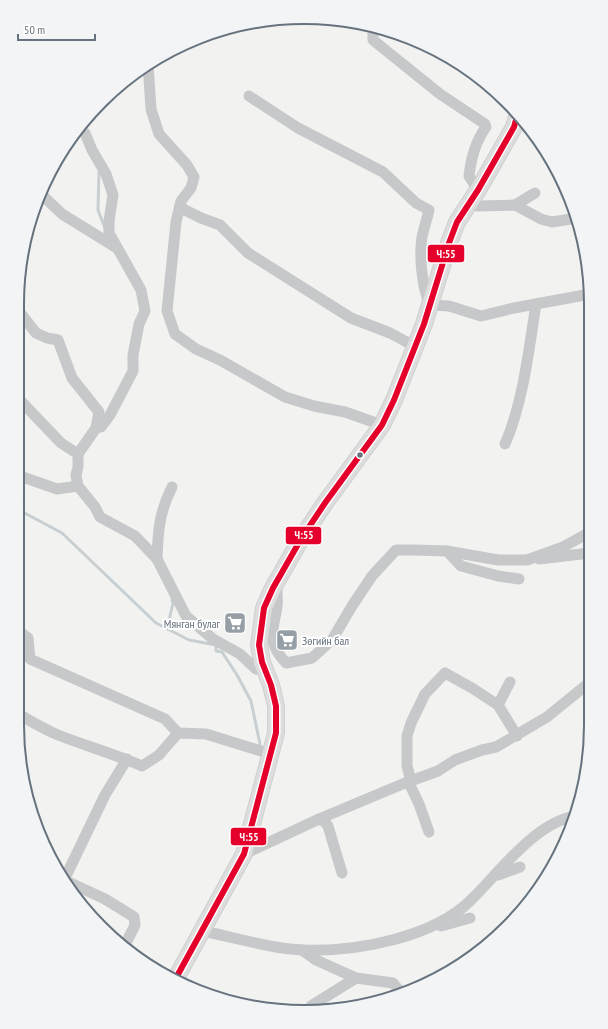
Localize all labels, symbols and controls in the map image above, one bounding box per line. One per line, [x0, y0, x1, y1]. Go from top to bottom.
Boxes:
scale bar [18, 16, 95, 42]
text: 50 m [24, 22, 45, 37]
line badge: Ч:55 [427, 244, 465, 263]
text: Ч:55 [437, 247, 455, 261]
unlabelled marker [355, 450, 365, 460]
line badge: Ч:55 [285, 526, 322, 545]
text: Ч:55 [295, 528, 313, 542]
supermarket icon: Мянган булаг [222, 610, 248, 636]
place label: Мянган булаг [164, 616, 220, 631]
supermarket icon: Зөгийн бал [274, 627, 300, 653]
place label: Зөгийн бал [302, 633, 349, 648]
line badge: Ч:55 [230, 827, 267, 846]
text: Ч:55 [240, 830, 258, 844]

